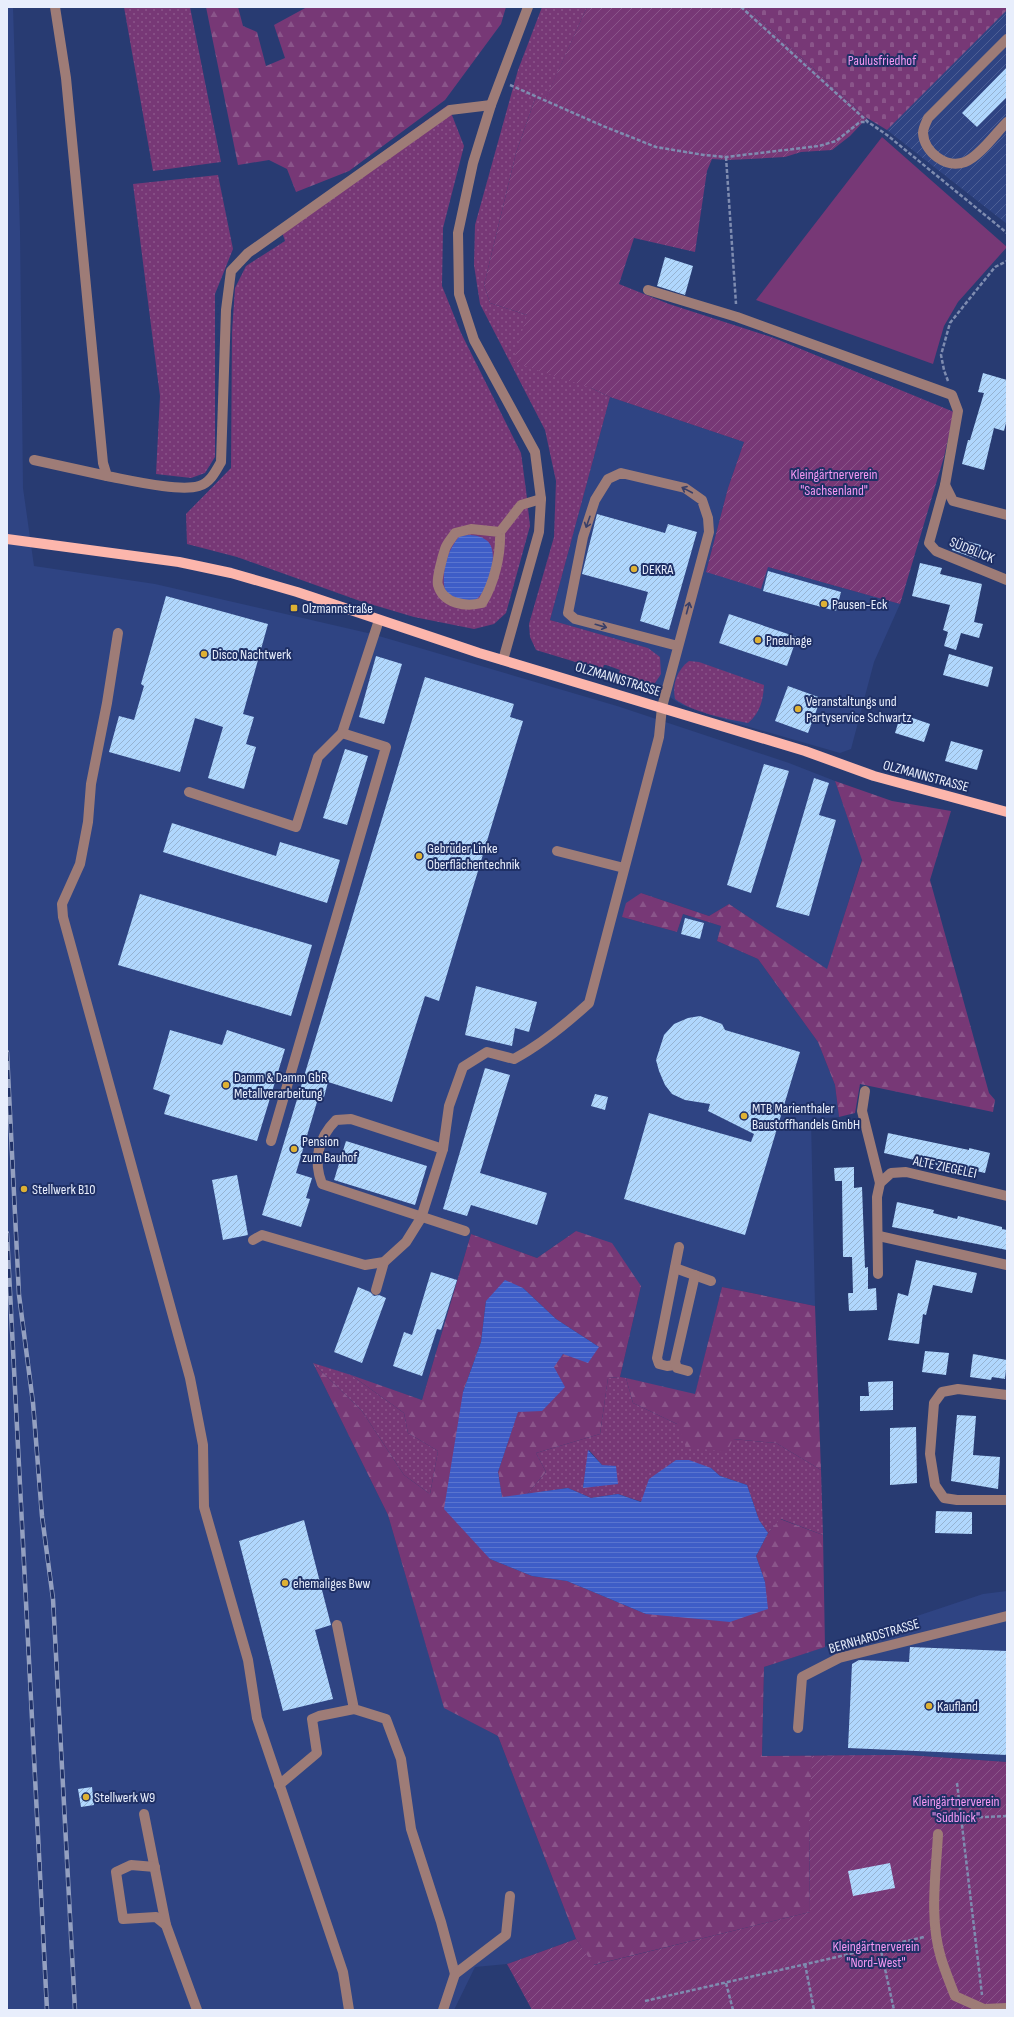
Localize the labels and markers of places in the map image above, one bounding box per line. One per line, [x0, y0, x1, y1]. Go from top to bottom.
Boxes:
place label: DEKRA [642, 561, 674, 578]
marker: DEKRA [629, 564, 639, 574]
place label: Pausen-Eck [832, 596, 888, 613]
marker: Pausen-Eck [819, 599, 829, 609]
place label: Olzmannstraße [302, 600, 373, 617]
marker: Olzmannstraße [289, 603, 299, 613]
place label: Pneuhage [766, 632, 812, 649]
marker: Pneuhage [753, 635, 763, 645]
place label: Disco Nachtwerk [212, 646, 292, 663]
marker: Disco Nachtwerk [199, 649, 209, 659]
place label: Veranstaltungs und Partyservice Schwartz [806, 693, 911, 726]
marker: Veranstaltungs und Partyservice Schwartz [793, 704, 803, 714]
place label: Gebrüder Linke Oberflächentechnik [427, 840, 520, 873]
marker: Gebrüder Linke Oberflächentechnik [414, 851, 424, 861]
place label: Damm & Damm GbR Metallverarbeitung [234, 1069, 328, 1102]
marker: Damm & Damm GbR Metallverarbeitung [221, 1080, 231, 1090]
place label: MTB Marienthaler Baustoffhandels GmbH [752, 1100, 860, 1133]
marker: MTB Marienthaler Baustoffhandels GmbH [739, 1111, 749, 1121]
place label: Pension zum Bauhof [302, 1133, 358, 1166]
marker: Pension zum Bauhof [289, 1144, 299, 1154]
place label: Stellwerk B10 [32, 1181, 95, 1198]
marker: Stellwerk B10 [19, 1184, 29, 1194]
place label: ehemaliges Bww [293, 1575, 371, 1592]
marker: ehemaliges Bww [280, 1578, 290, 1588]
place label: Kaufland [937, 1698, 978, 1715]
marker: Kaufland [924, 1701, 934, 1711]
place label: Stellwerk W9 [94, 1789, 155, 1806]
marker: Stellwerk W9 [81, 1792, 91, 1802]

